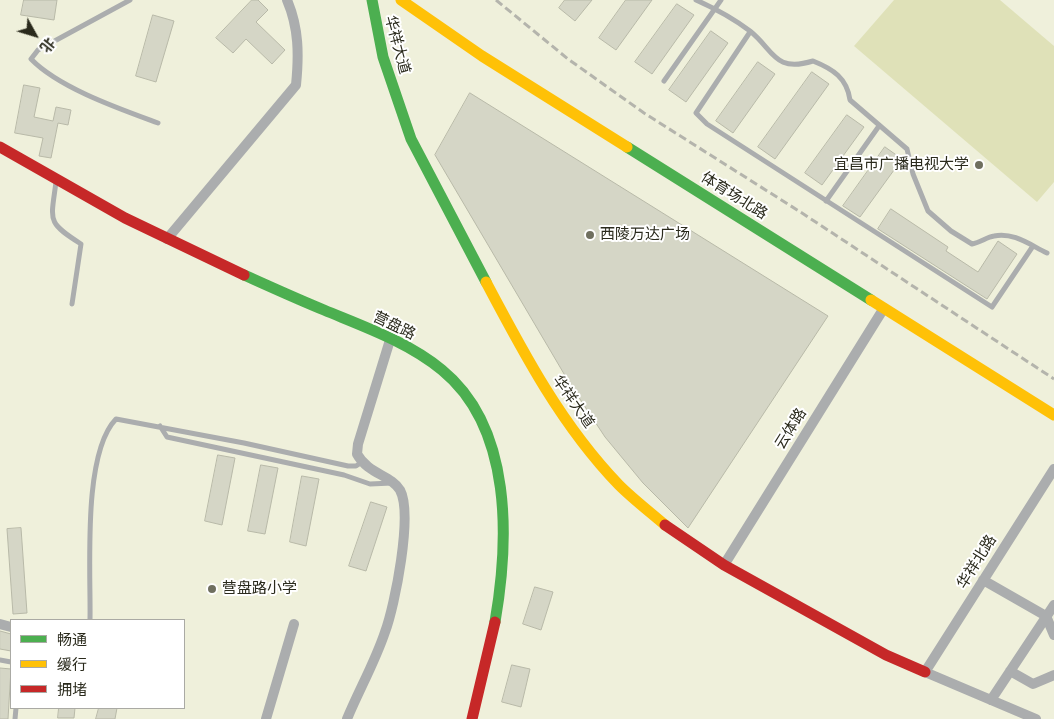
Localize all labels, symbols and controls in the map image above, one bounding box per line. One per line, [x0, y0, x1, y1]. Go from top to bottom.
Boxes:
north arrow [10, 10, 60, 60]
street label: 华祥大道 [381, 14, 413, 76]
text: 北 [36, 34, 58, 56]
place label: 宜昌市广播电视大学 [834, 156, 969, 174]
marker: 宜昌市广播电视大学 [973, 159, 985, 171]
street label: 体育场北路 [697, 168, 771, 224]
place label: 西陵万达广场 [600, 226, 690, 244]
marker: 西陵万达广场 [584, 229, 596, 241]
street label: 营盘路 [370, 308, 418, 344]
street label: 华祥大道 [548, 372, 598, 432]
street label: 云体路 [771, 405, 811, 453]
street label: 华祥北路 [953, 532, 1001, 592]
place label: 营盘路小学 [222, 580, 297, 598]
marker: 营盘路小学 [206, 583, 218, 595]
legend [10, 619, 185, 709]
text: 畅通 [57, 631, 87, 649]
text: 缓行 [57, 656, 87, 674]
text: 拥堵 [57, 681, 87, 699]

